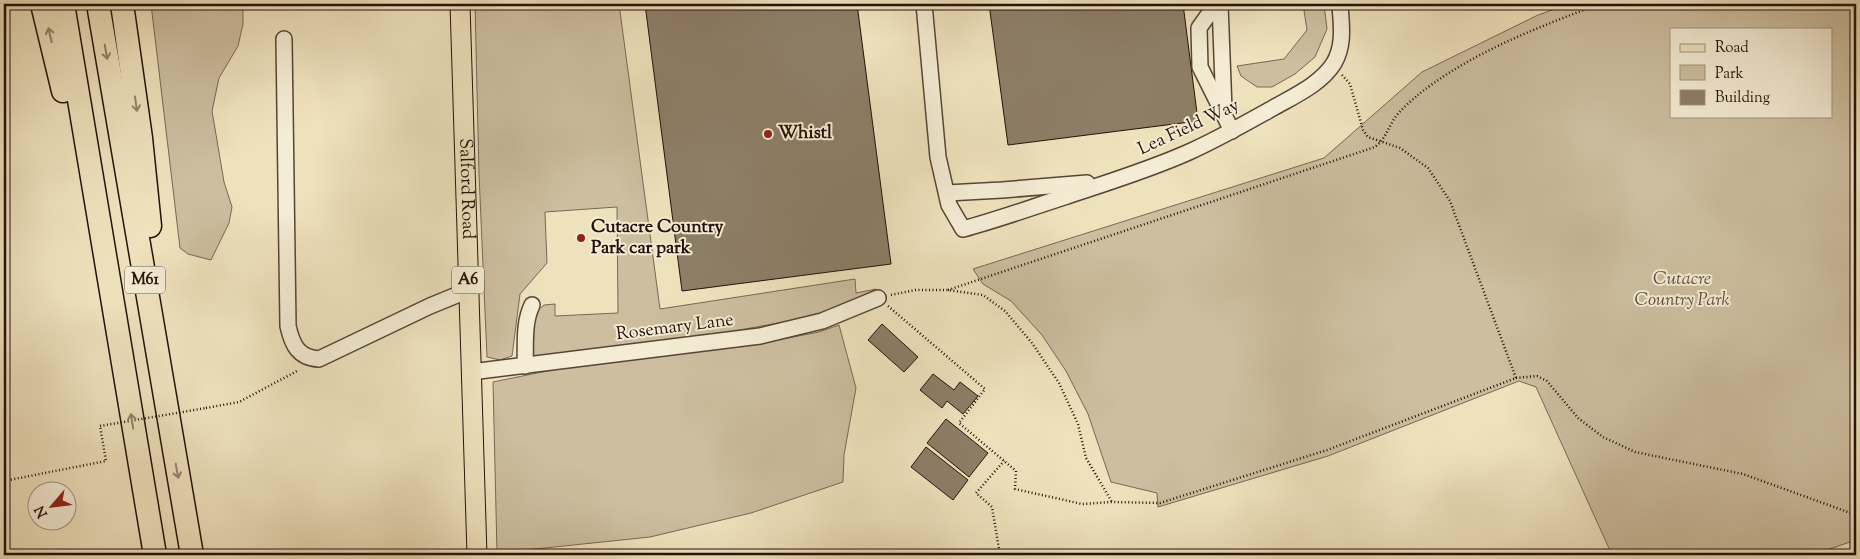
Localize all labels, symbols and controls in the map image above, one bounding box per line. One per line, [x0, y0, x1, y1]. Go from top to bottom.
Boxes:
one-way arrow [45, 28, 54, 44]
legend [1670, 28, 1832, 118]
text: Road [1715, 38, 1749, 59]
one-way arrow [102, 43, 112, 59]
text: Park [1715, 64, 1744, 85]
text: Building [1715, 88, 1770, 109]
street label: Lea Field Way [1134, 93, 1244, 163]
one-way arrow [131, 96, 141, 112]
place label: Whistl [778, 121, 833, 147]
marker: Whistl [762, 128, 774, 140]
street label: Salford Road [451, 138, 480, 240]
place label: Cutacre Country Park car park [591, 215, 724, 262]
marker: Cutacre Country Park car park [575, 232, 587, 244]
road number: M61 [125, 266, 165, 294]
road number: A6 [452, 266, 484, 294]
park label: Cutacre Country Park [1634, 267, 1730, 314]
street label: Rosemary Lane [615, 308, 735, 348]
one-way arrow [127, 413, 137, 429]
one-way arrow [173, 462, 183, 478]
north arrow [28, 482, 78, 532]
text: N [31, 502, 54, 521]

